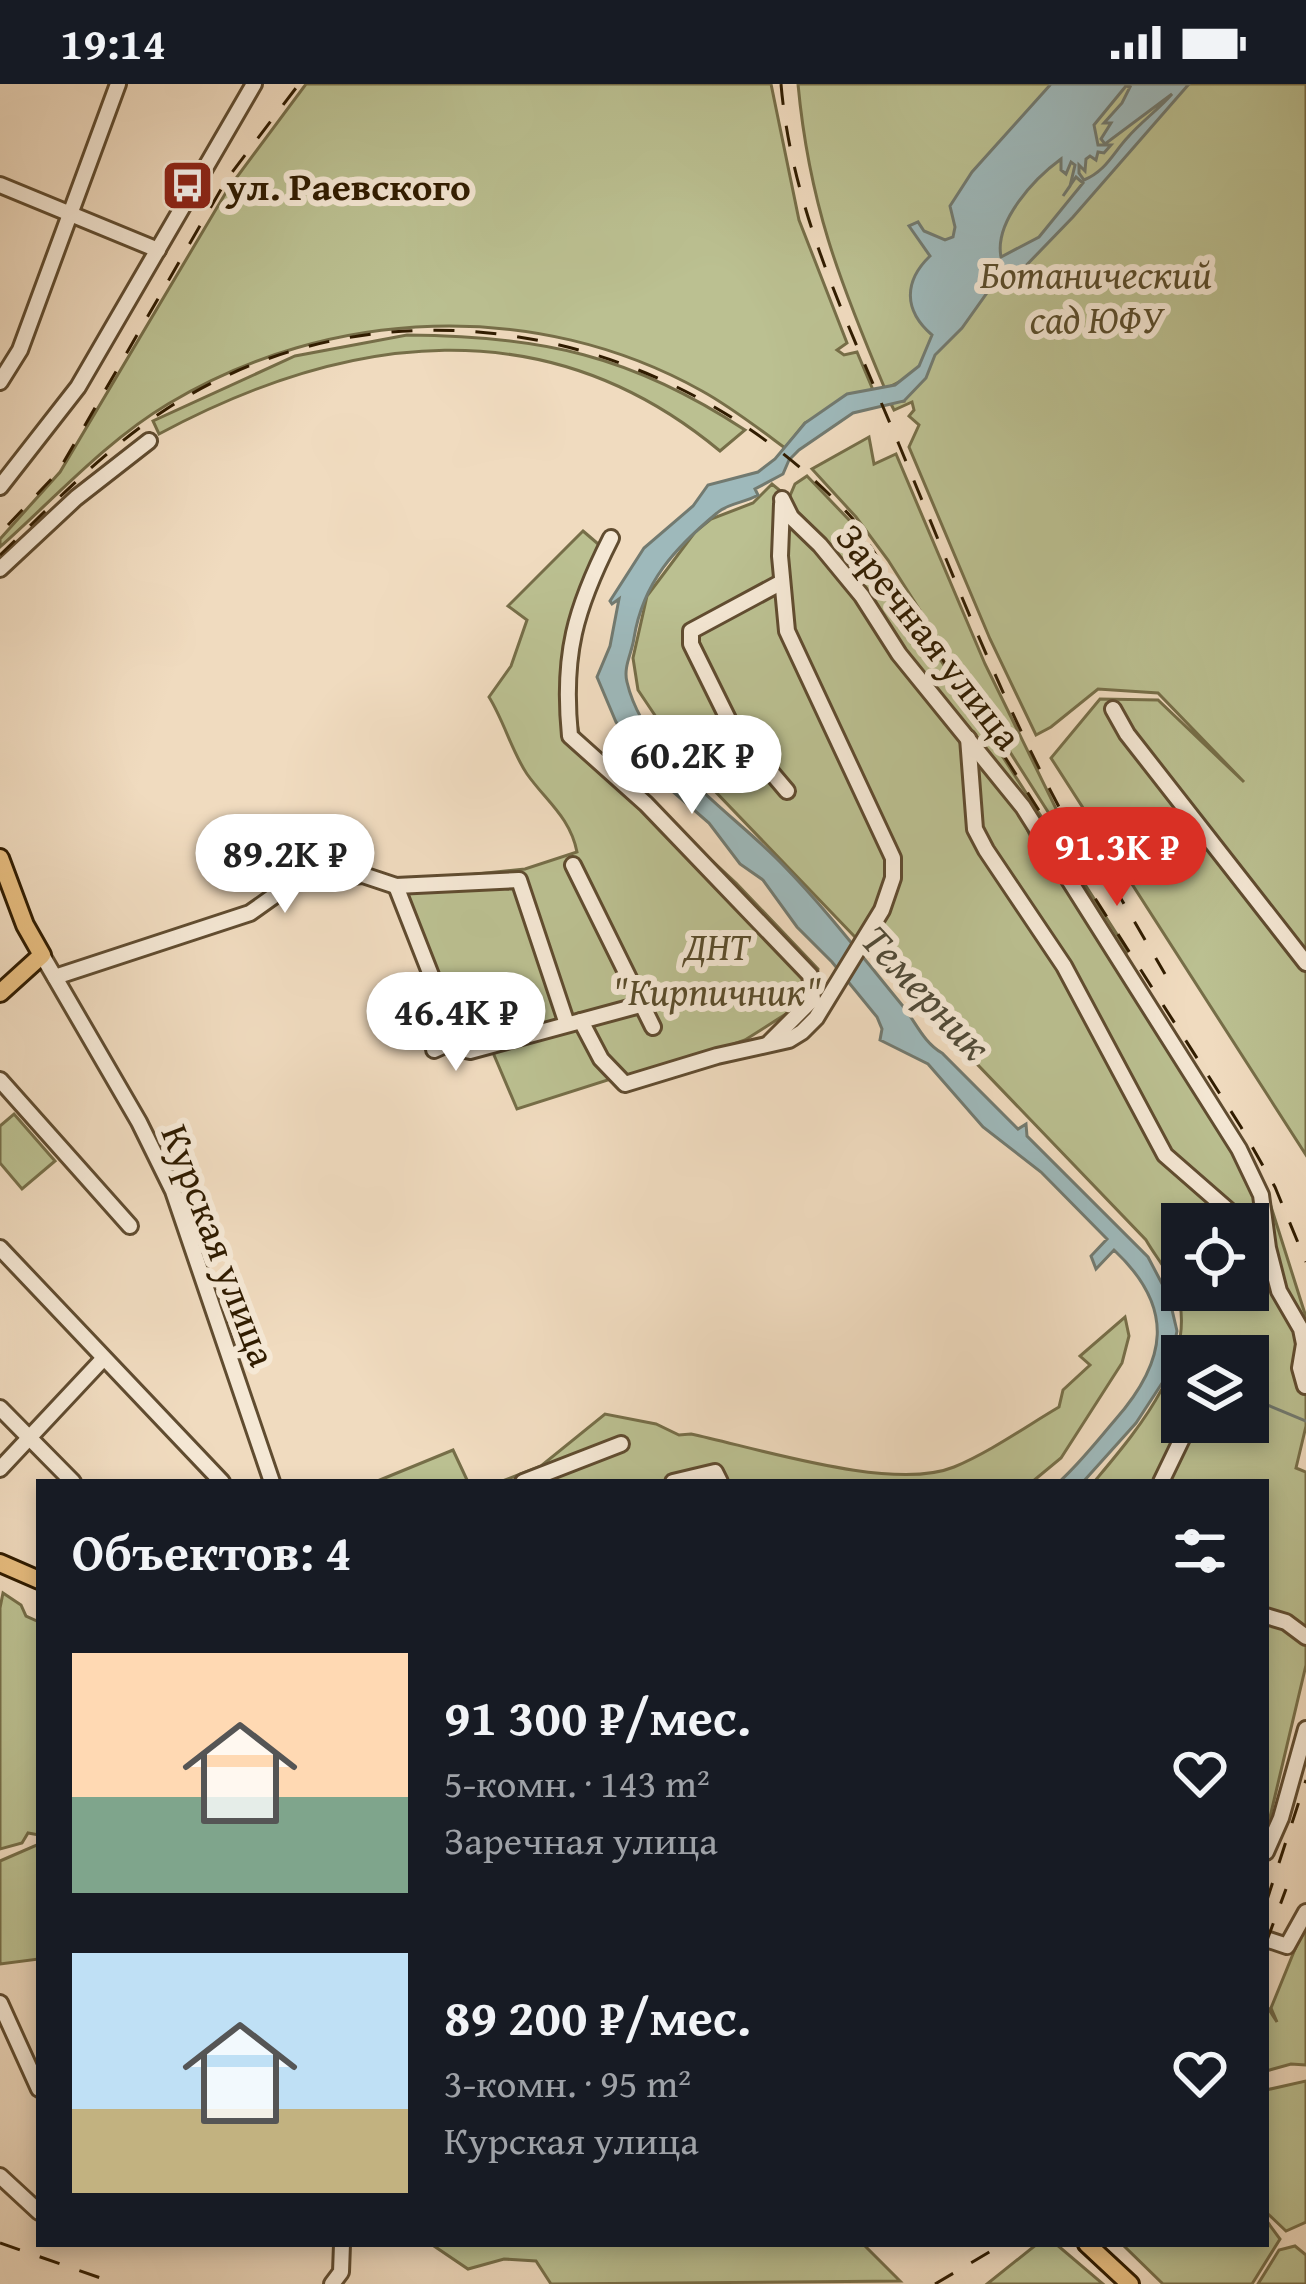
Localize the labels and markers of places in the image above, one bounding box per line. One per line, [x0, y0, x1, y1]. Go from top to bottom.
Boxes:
bus stop icon: ул. Раевского [159, 157, 215, 213]
place label: ул. Раевского [225, 157, 471, 214]
pin: 60.2K ₽ [581, 715, 803, 817]
pin: 91.3K ₽ [1006, 807, 1228, 909]
pin: 89.2K ₽ [174, 814, 396, 916]
pin: 46.4K ₽ [345, 972, 567, 1074]

